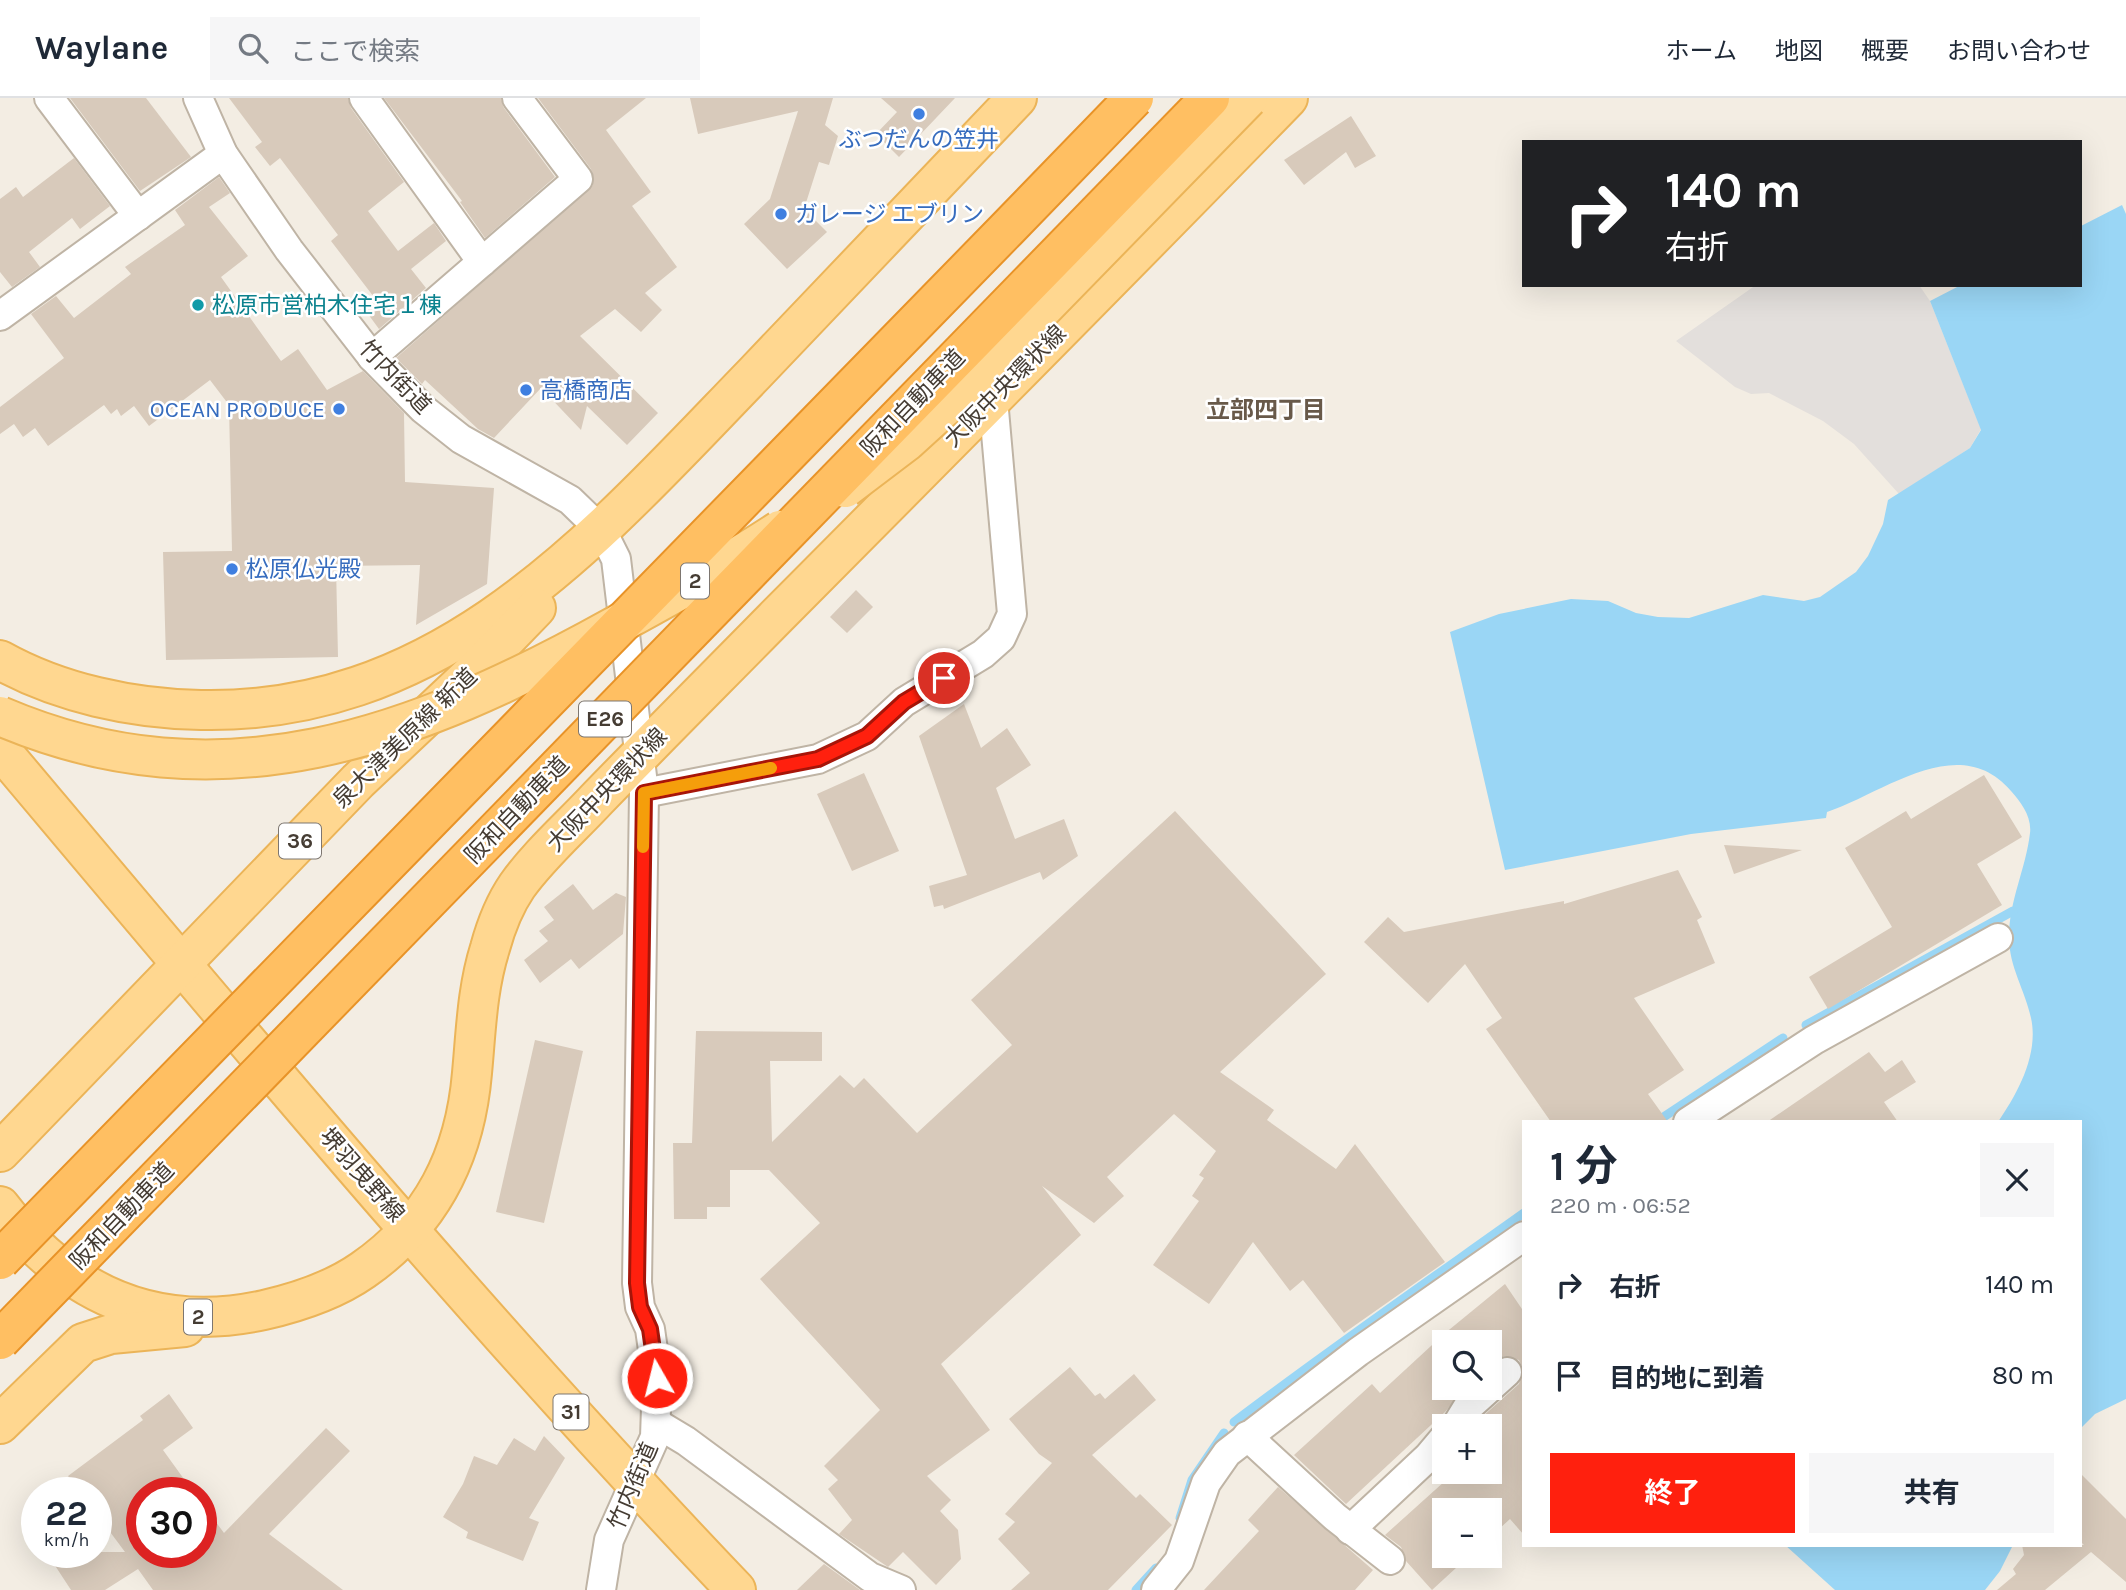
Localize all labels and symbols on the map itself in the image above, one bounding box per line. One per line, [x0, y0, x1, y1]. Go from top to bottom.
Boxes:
marker: ぶつだんの笠井 [911, 106, 927, 122]
place label: ぶつだんの笠井 [839, 126, 1000, 153]
place label: ガレージ エブリン [795, 201, 984, 228]
marker: ガレージ エブリン [773, 206, 789, 222]
place label: 松原市営柏木住宅１棟 [212, 292, 442, 319]
marker: 松原市営柏木住宅１棟 [190, 297, 206, 313]
street label: 大阪中央環状線 [939, 320, 1071, 452]
street label: 竹内街道 [353, 335, 437, 419]
street label: 阪和自動車道 [855, 344, 971, 462]
place label: 高橋商店 [540, 377, 632, 404]
marker: 高橋商店 [518, 382, 534, 398]
place label: OCEAN PRODUCE [150, 396, 325, 423]
district label: 立部四丁目 [1206, 396, 1326, 424]
marker: OCEAN PRODUCE [331, 401, 347, 417]
place label: 松原仏光殿 [246, 556, 361, 583]
marker: 松原仏光殿 [224, 561, 240, 577]
road number: 2 [681, 564, 709, 598]
pin [914, 648, 974, 708]
street label: 泉大津美原線 新道 [327, 662, 483, 814]
road number: E26 [579, 702, 631, 736]
street label: 大阪中央環状線 [541, 723, 673, 857]
street label: 阪和自動車道 [459, 751, 575, 869]
road number: 36 [279, 824, 321, 858]
street label: 堺羽曳野線 [314, 1123, 410, 1227]
street label: 阪和自動車道 [64, 1157, 180, 1275]
road number: 2 [184, 1300, 212, 1334]
position arrow [620, 1341, 694, 1415]
road number: 31 [554, 1394, 588, 1430]
street label: 竹内街道 [603, 1438, 663, 1534]
speed limit sign: 30 [126, 1477, 217, 1568]

